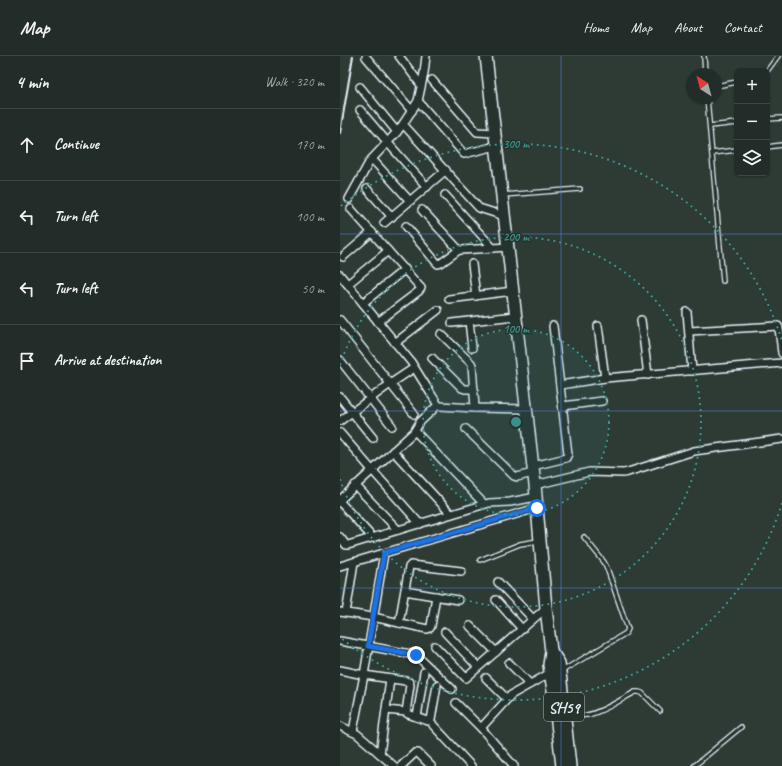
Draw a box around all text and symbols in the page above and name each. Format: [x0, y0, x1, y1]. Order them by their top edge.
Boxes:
text: Map [20, 16, 50, 40]
text: Home [583, 19, 609, 36]
text: Map [631, 19, 652, 36]
text: About [674, 19, 702, 36]
text: Contact [724, 19, 762, 36]
north arrow [686, 68, 722, 104]
map controls [734, 68, 770, 176]
button: + [734, 68, 770, 104]
text: 4 min [16, 72, 49, 93]
text: Walk · 320 m [265, 74, 324, 90]
button: − [734, 104, 770, 140]
icon: ahead [16, 134, 38, 156]
text: Continue [54, 135, 99, 154]
text: 300 m [503, 136, 530, 152]
text: 170 m [296, 137, 324, 153]
button: layers [734, 140, 770, 176]
icon: left [16, 206, 38, 228]
text: Turn left [54, 207, 97, 226]
text: 100 m [296, 209, 324, 225]
text: 200 m [503, 229, 530, 245]
icon: left [16, 278, 38, 300]
text: Turn left [54, 279, 97, 298]
text: 50 m [302, 281, 324, 297]
text: 100 m [503, 321, 530, 337]
icon: arrive [16, 350, 38, 372]
text: Arrive at destination [54, 351, 161, 370]
centre of rings [509, 415, 523, 429]
route start [528, 499, 546, 517]
route end [407, 646, 425, 664]
road number: SH59 [544, 693, 584, 721]

